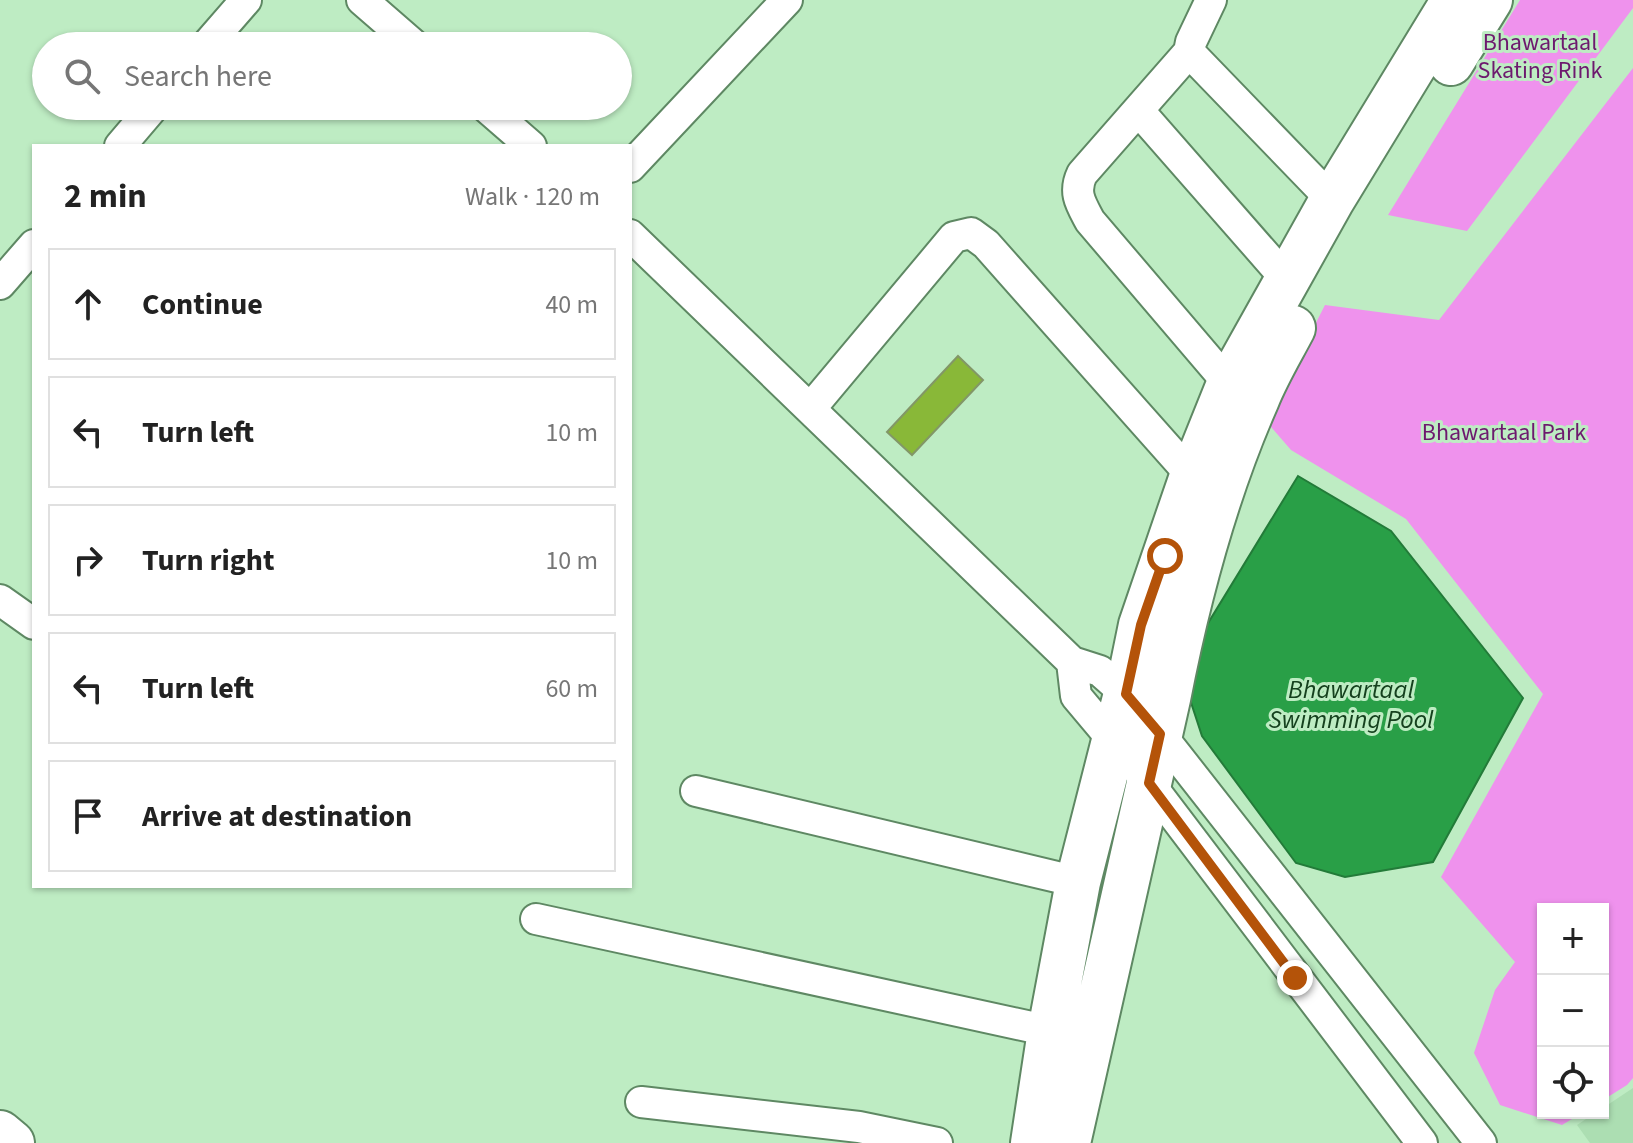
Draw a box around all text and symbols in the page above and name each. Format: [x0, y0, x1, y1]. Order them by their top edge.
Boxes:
park label: Bhawartaal Skating Rink [1478, 25, 1603, 88]
search box [32, 32, 632, 120]
icon: search [60, 54, 104, 98]
text: Search here [124, 55, 272, 98]
text: 2 min [64, 172, 147, 221]
text: Walk · 120 m [465, 178, 600, 215]
icon: ahead [66, 282, 110, 326]
text: Continue [142, 283, 263, 326]
text: 40 m [545, 286, 598, 323]
icon: left [66, 410, 110, 454]
text: Turn left [142, 411, 254, 454]
text: 10 m [545, 414, 598, 451]
park label: Bhawartaal Park [1422, 415, 1586, 450]
icon: right [66, 538, 110, 582]
route start [1147, 538, 1183, 574]
text: Turn right [142, 539, 274, 582]
text: 10 m [545, 542, 598, 579]
icon: left [66, 666, 110, 710]
text: Turn left [142, 667, 254, 710]
text: 60 m [545, 670, 598, 707]
water label: Bhawartaal Swimming Pool [1268, 671, 1434, 738]
icon: arrive [66, 794, 110, 838]
text: Arrive at destination [142, 795, 412, 838]
map controls [1537, 903, 1609, 1119]
button: + [1537, 903, 1609, 975]
route end [1277, 960, 1313, 996]
button: − [1537, 975, 1609, 1047]
button: locate [1537, 1047, 1609, 1119]

